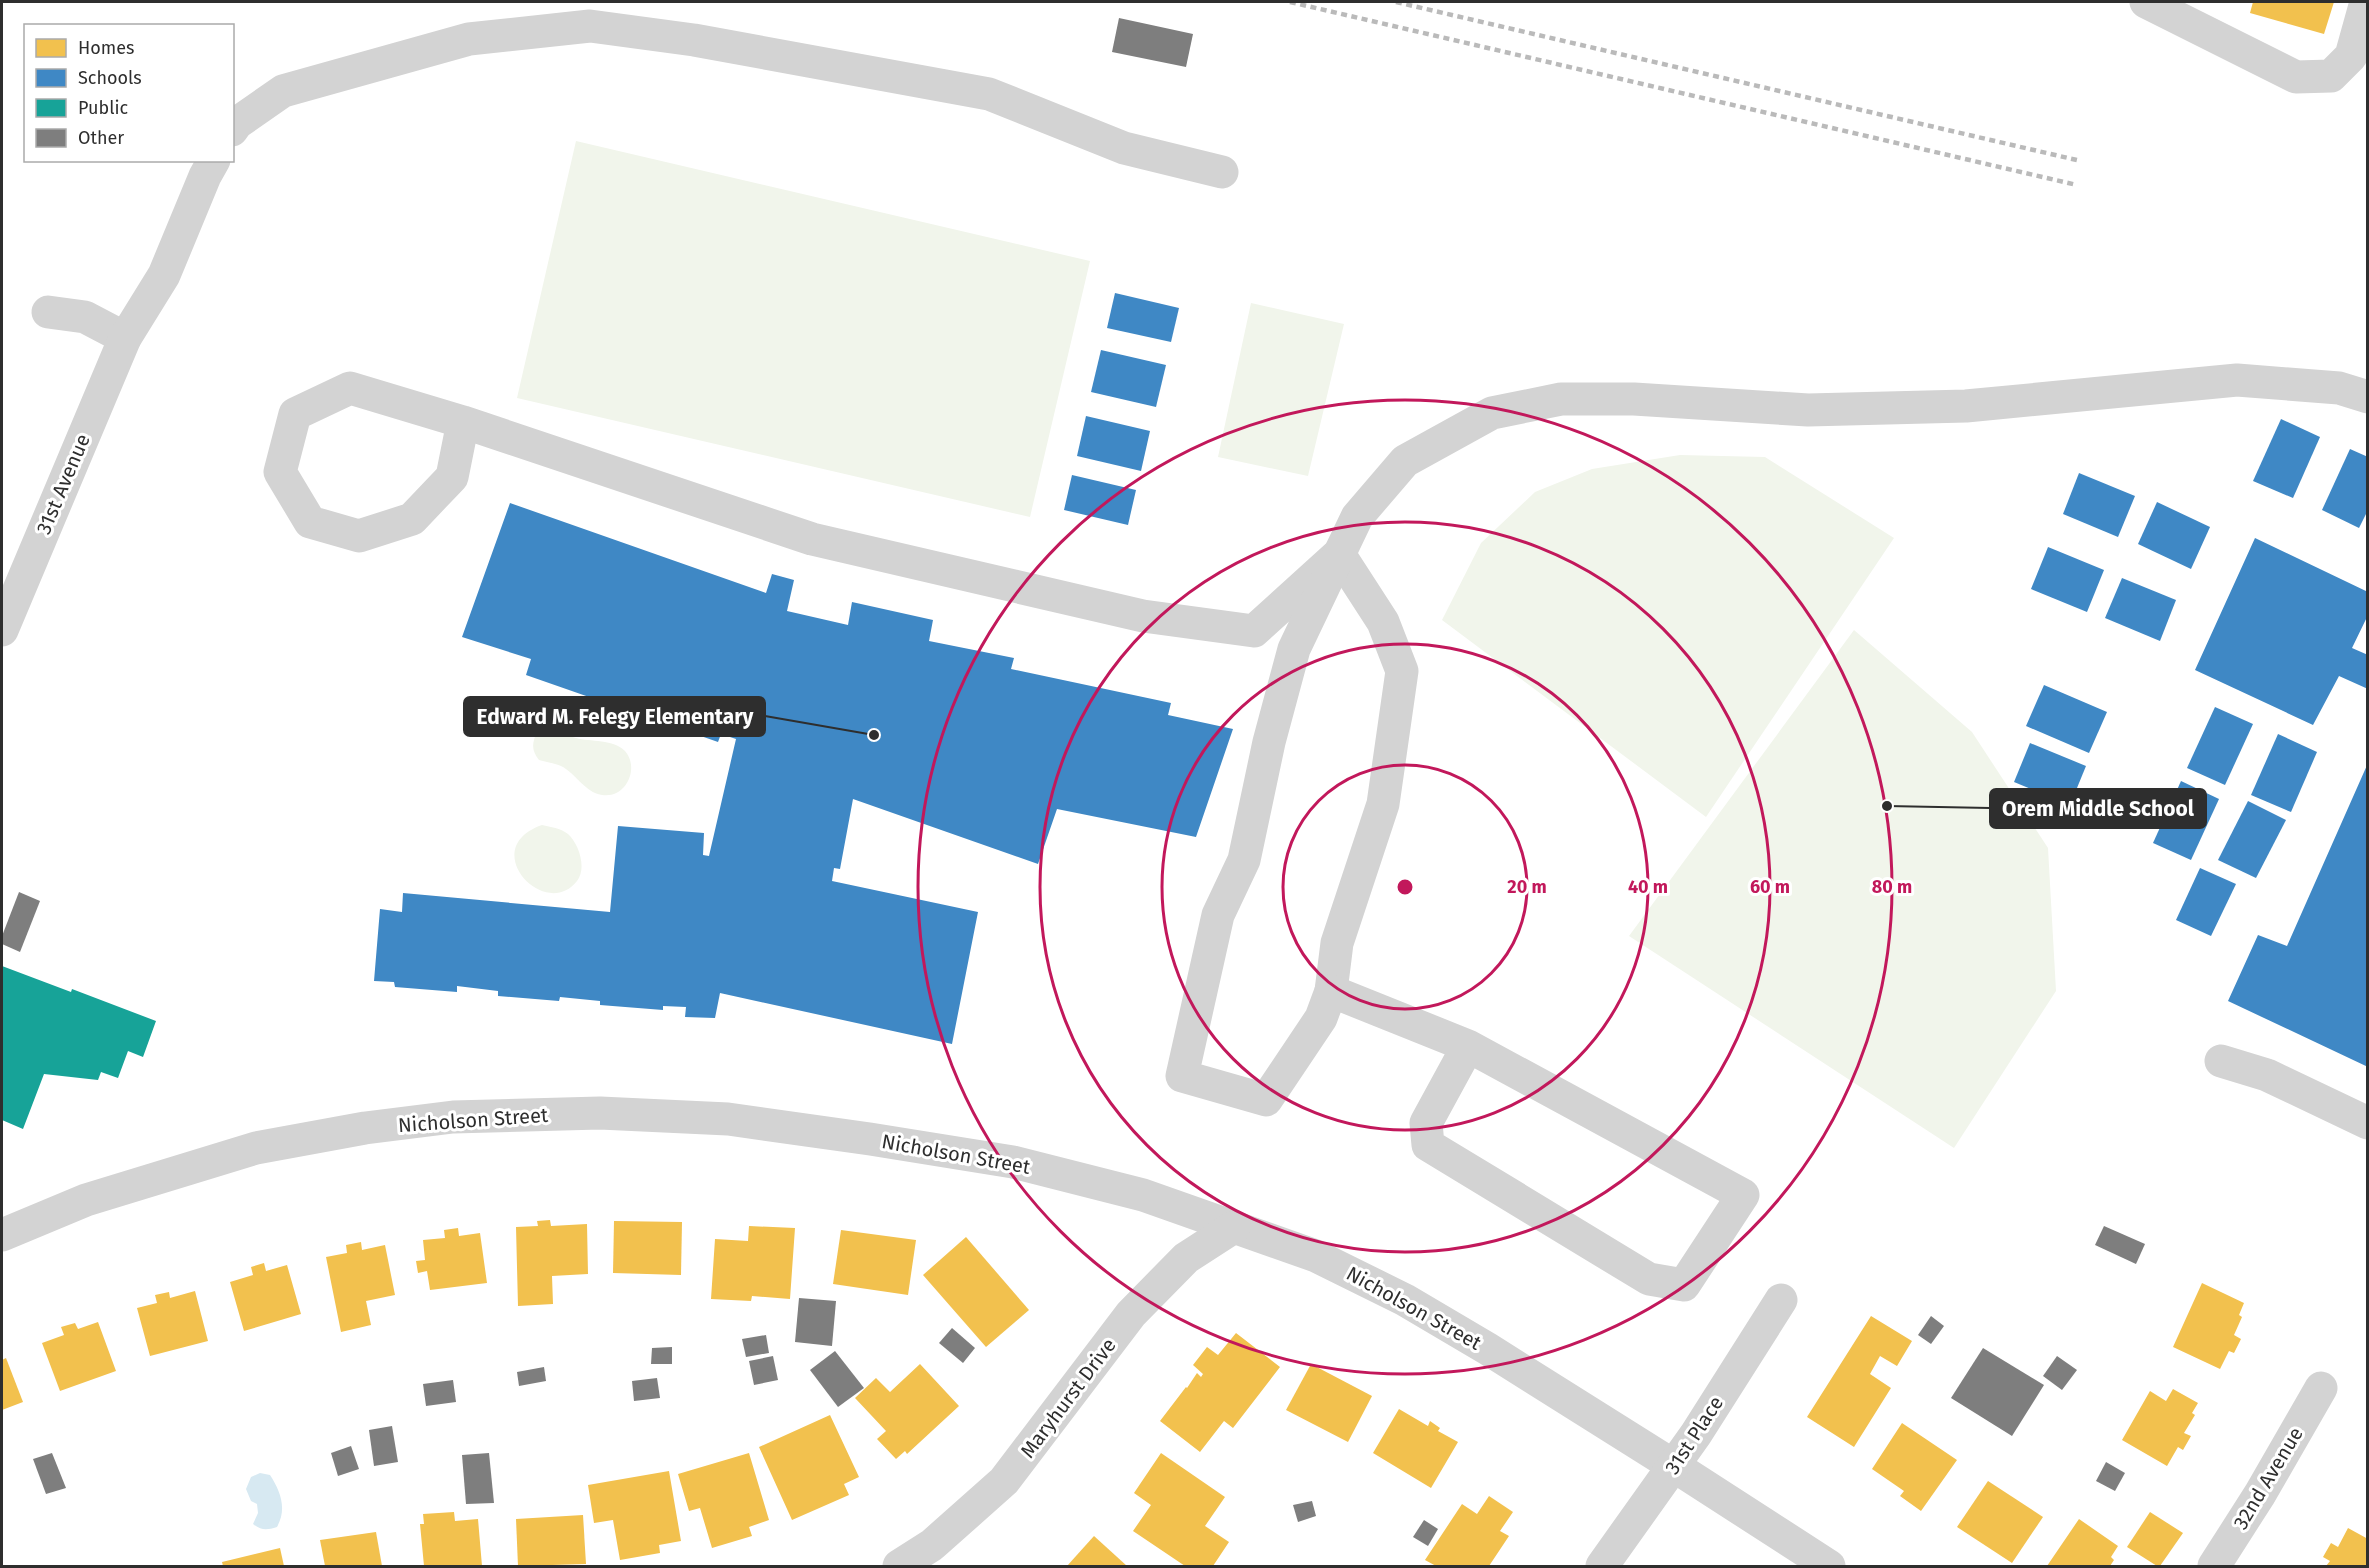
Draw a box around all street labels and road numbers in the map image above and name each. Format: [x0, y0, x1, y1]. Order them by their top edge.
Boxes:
street label: 31st Avenue [31, 430, 95, 538]
street label: Nicholson Street [397, 1103, 550, 1137]
street label: Nicholson Street [880, 1129, 1033, 1179]
street label: Nicholson Street [1342, 1261, 1486, 1355]
street label: Maryhurst Drive [1015, 1333, 1121, 1463]
street label: 31st Place [1660, 1392, 1728, 1478]
street label: 32nd Avenue [2228, 1423, 2308, 1533]

